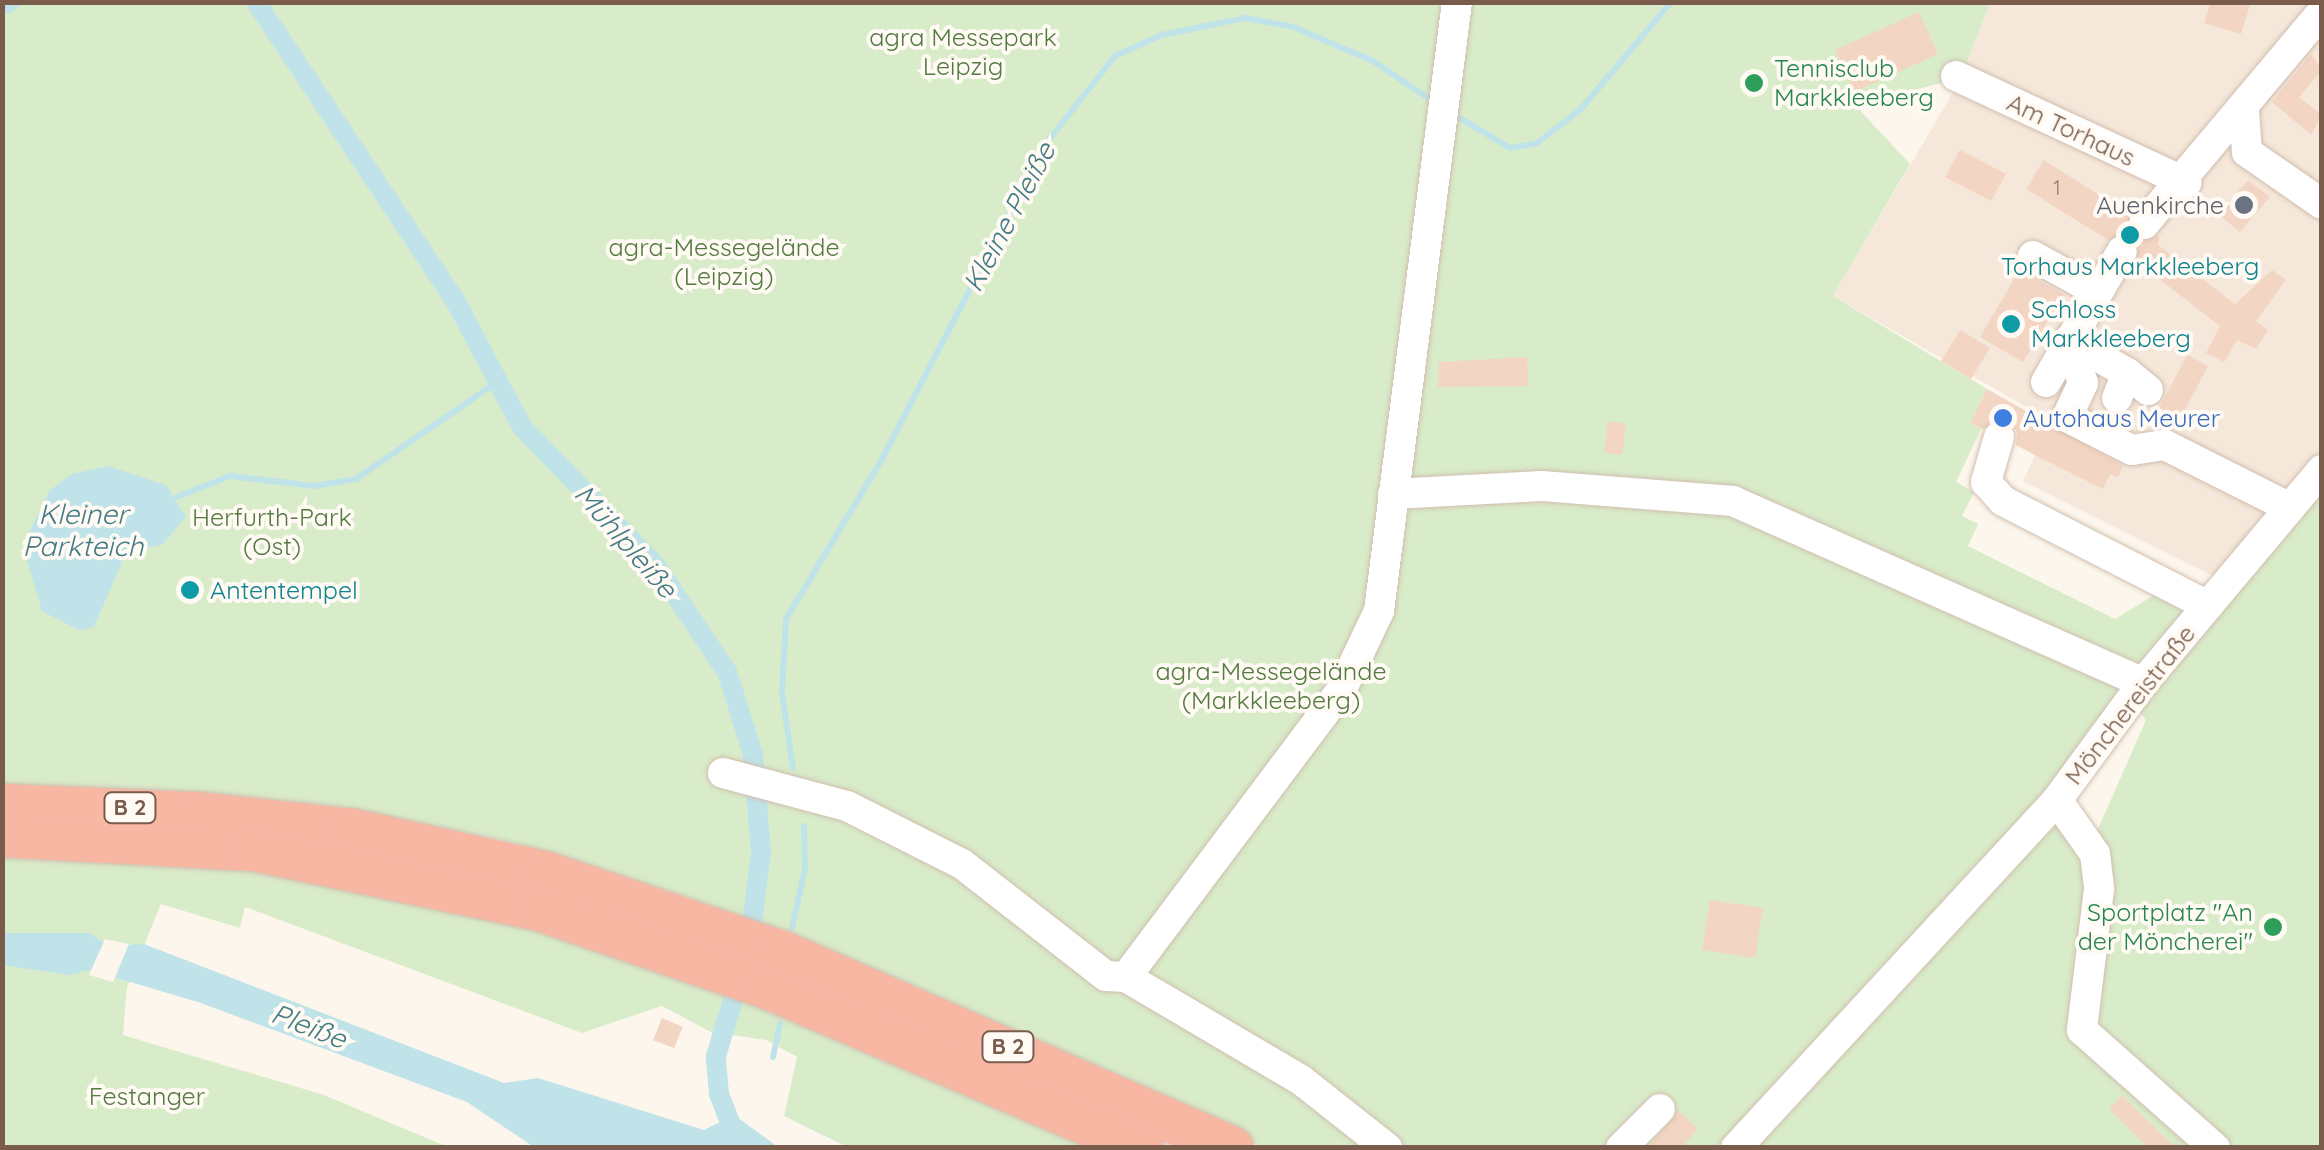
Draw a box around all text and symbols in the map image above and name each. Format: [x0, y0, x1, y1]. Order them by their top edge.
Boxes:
park label: agra Messepark Leipzig [869, 23, 1057, 82]
place label: Tennisclub Markkleeberg [1774, 54, 1934, 113]
marker: Tennisclub Markkleeberg [1743, 72, 1765, 94]
street label: Am Torhaus [2002, 87, 2140, 173]
water label: Kleine Pleiße [956, 137, 1062, 297]
house number: 1 [2053, 175, 2061, 199]
place label: Auenkirche [2096, 190, 2224, 220]
marker: Auenkirche [2233, 194, 2255, 216]
marker: Torhaus Markkleeberg [2119, 224, 2141, 246]
park label: agra-Messegelände (Leipzig) [608, 233, 840, 292]
place label: Torhaus Markkleeberg [2001, 251, 2259, 281]
place label: Schloss Markkleeberg [2031, 295, 2191, 354]
marker: Schloss Markkleeberg [2000, 313, 2022, 335]
place label: Autohaus Meurer [2023, 403, 2220, 433]
marker: Autohaus Meurer [1992, 407, 2014, 429]
water label: Mühlpleiße [568, 477, 684, 605]
water label: Kleiner Parkteich [23, 497, 143, 563]
park label: Herfurth-Park (Ost) [192, 503, 352, 562]
place label: Antentempel [210, 575, 358, 605]
marker: Antentempel [179, 579, 201, 601]
street label: Mönchereistraße [2058, 619, 2202, 791]
park label: agra-Messegelände (Markkleeberg) [1155, 657, 1387, 716]
road number: B 2 [102, 791, 158, 825]
place label: Sportplatz "An der Möncherei" [2078, 898, 2253, 957]
marker: Sportplatz "An der Möncherei" [2262, 916, 2284, 938]
water label: Pleiße [267, 996, 351, 1056]
road number: B 2 [980, 1030, 1036, 1064]
park label: Festanger [89, 1081, 205, 1111]

